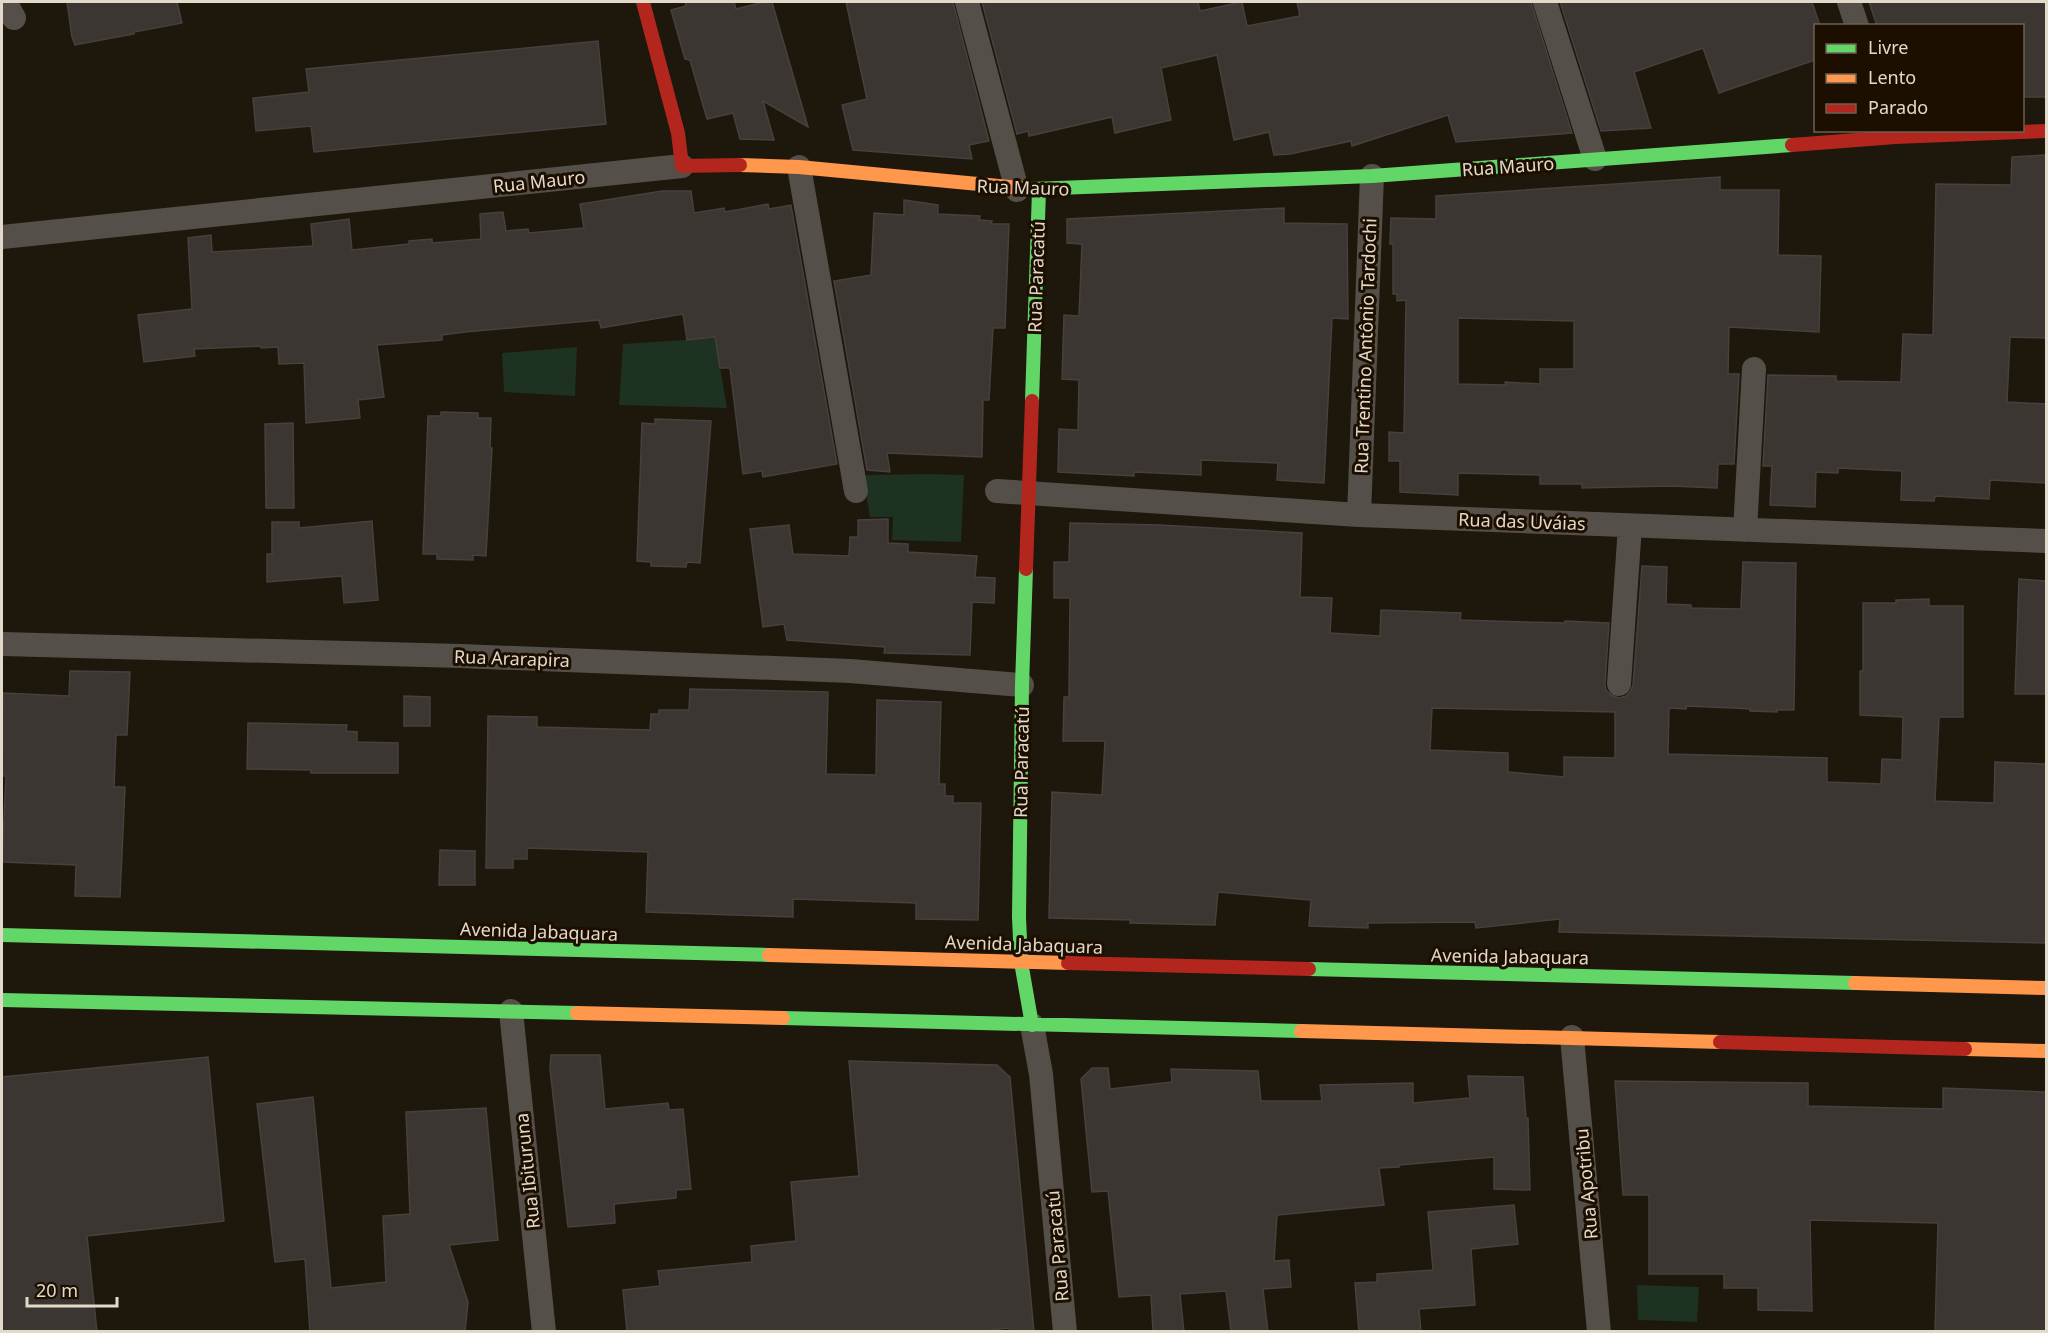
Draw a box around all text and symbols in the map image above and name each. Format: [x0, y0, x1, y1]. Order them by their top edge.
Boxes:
legend [1814, 24, 2024, 132]
text: Livre [1868, 35, 1908, 59]
text: Lento [1868, 65, 1916, 89]
text: Parado [1868, 95, 1928, 119]
street label: Rua Mauro [1461, 151, 1555, 181]
street label: Rua Mauro [492, 164, 586, 198]
street label: Rua Mauro [976, 173, 1070, 201]
street label: Rua Trentino Antônio Tardochi [1349, 218, 1381, 474]
street label: Rua Paracatú [1022, 221, 1050, 333]
street label: Rua das Uváias [1458, 507, 1586, 535]
street label: Rua Ararapira [454, 644, 570, 672]
street label: Rua Paracatú [1008, 706, 1034, 818]
street label: Avenida Jabaquara [460, 916, 618, 946]
street label: Avenida Jabaquara [945, 929, 1103, 959]
street label: Avenida Jabaquara [1431, 943, 1589, 969]
street label: Rua Ibituruna [509, 1112, 545, 1230]
street label: Rua Apotribu [1569, 1127, 1603, 1241]
street label: Rua Paracatú [1040, 1189, 1074, 1303]
scale bar [27, 1270, 117, 1308]
text: 20 m [36, 1278, 78, 1302]

